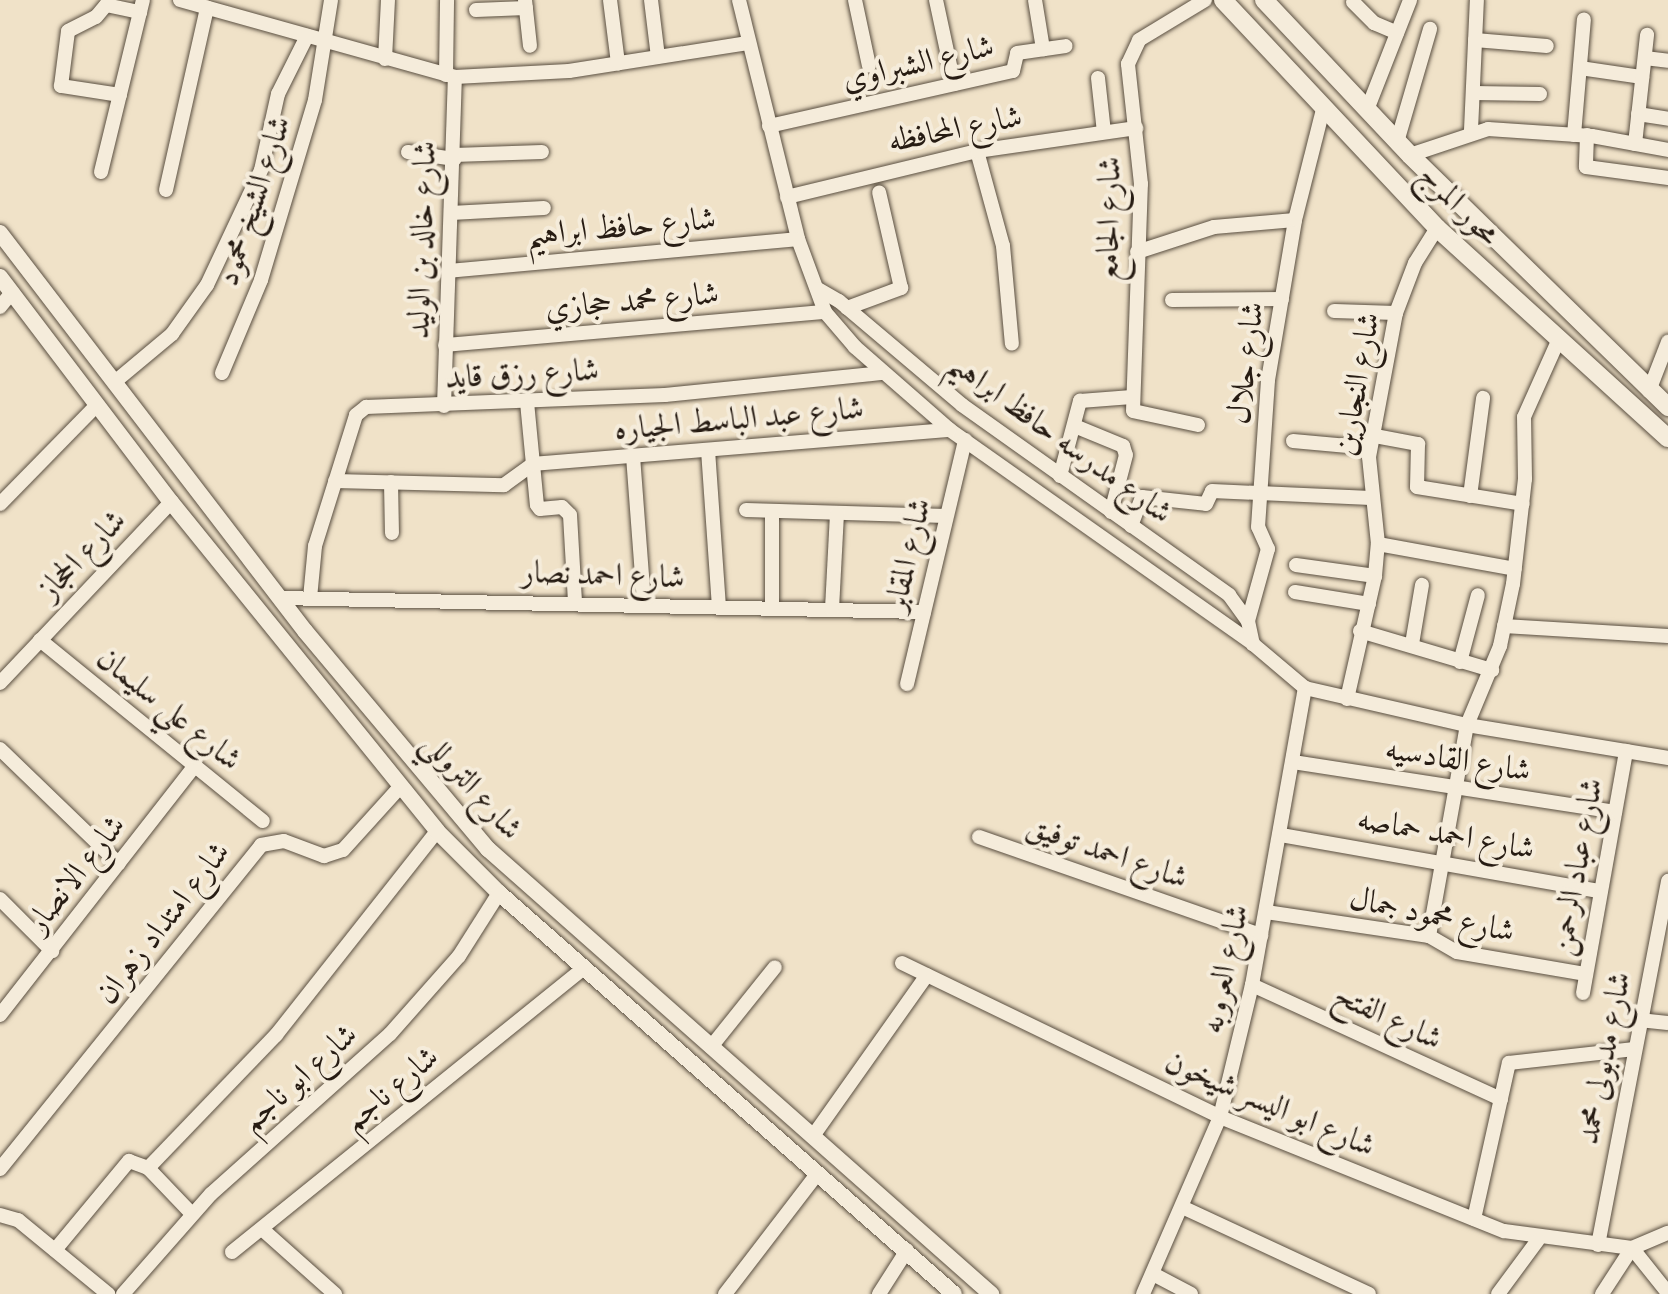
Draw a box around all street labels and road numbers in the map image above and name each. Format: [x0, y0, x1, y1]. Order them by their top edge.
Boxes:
street label: شارع الشبراوي [838, 27, 998, 99]
street label: شارع المحافظه [885, 97, 1025, 161]
street label: شارع الشيخ محمود [208, 111, 300, 291]
street label: شارع خالد بن الوليد [399, 140, 445, 340]
street label: شارع الجامع [1089, 156, 1129, 282]
street label: محور المرج [1410, 156, 1508, 254]
street label: شارع حافظ ابراهيم [524, 200, 718, 254]
street label: شارع محمد حجازي [543, 274, 721, 328]
street label: شارع جلال [1219, 300, 1273, 426]
street label: شارع النجارين [1326, 309, 1388, 459]
street label: شارع مدرسه حافظ ابراهيم [940, 344, 1180, 532]
street label: شارع رزق قايد [444, 351, 600, 397]
street label: شارع عبد الباسط الجياره [613, 389, 865, 449]
street label: شارع المقابر [876, 495, 940, 615]
street label: شارع الحجاز [30, 502, 134, 608]
street label: شارع احمد نصار [521, 553, 685, 597]
street label: شارع علي سليمان [89, 639, 249, 779]
street label: شارع التروللي [414, 724, 530, 848]
street label: شارع القادسيه [1383, 730, 1533, 790]
street label: شارع عباد الرحمن [1542, 775, 1612, 959]
street label: شارع احمد حماصه [1354, 800, 1538, 868]
street label: شارع الانصار [18, 807, 134, 941]
street label: شارع احمد توفيق [1021, 807, 1193, 897]
street label: شارع امتداد زهران [88, 834, 238, 1012]
street label: شارع محمود جمال [1346, 879, 1518, 951]
street label: شارع العروبه [1193, 901, 1257, 1037]
street label: شارع مدبولى محمد [1568, 969, 1640, 1147]
street label: شارع الفتح [1328, 975, 1448, 1059]
street label: شارع ابو ناجم [233, 1016, 365, 1140]
street label: شارع ناجم [335, 1038, 447, 1140]
street label: شارع ابو اليسر شيخون [1159, 1042, 1381, 1166]

